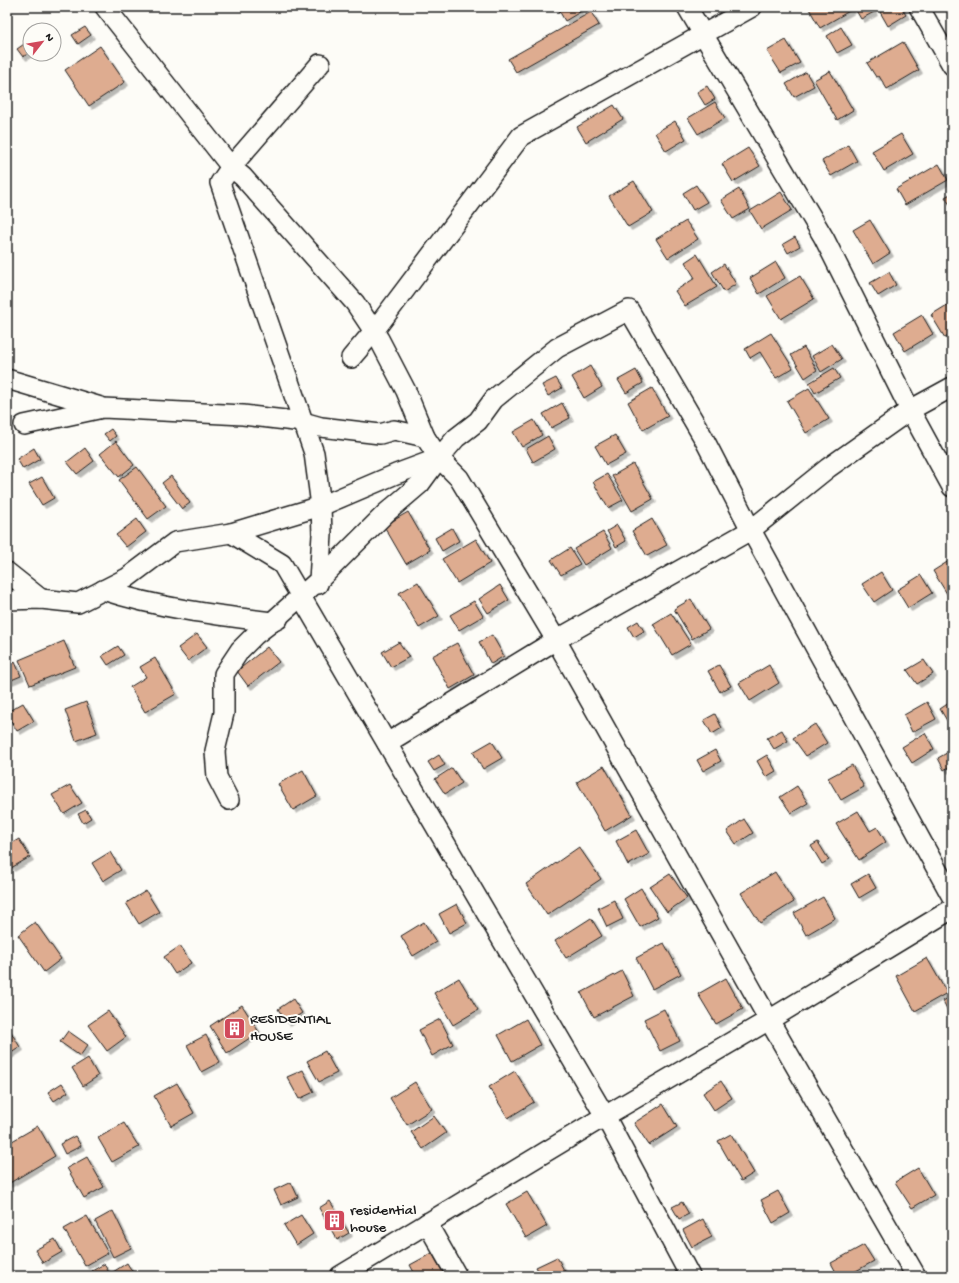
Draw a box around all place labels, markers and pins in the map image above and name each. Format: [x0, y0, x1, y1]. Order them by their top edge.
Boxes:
place label: RESIDENTIAL HOUSE [250, 1011, 331, 1046]
building icon: RESIDENTIAL HOUSE [221, 1016, 247, 1042]
place label: residential house [350, 1202, 417, 1237]
building icon: residential house [321, 1207, 347, 1233]

